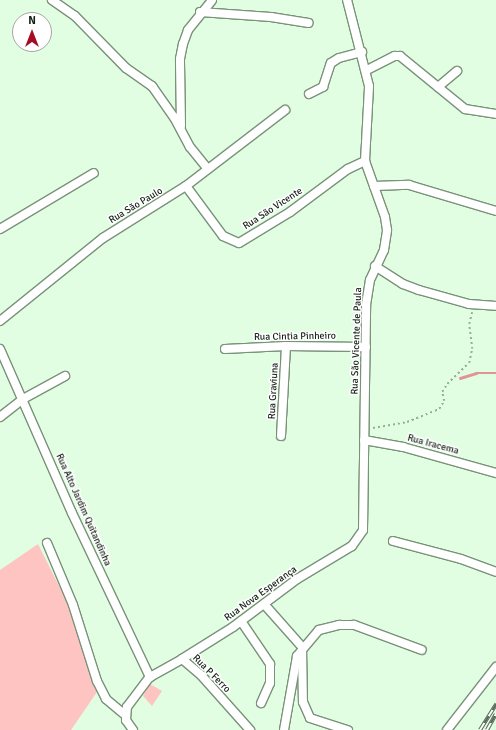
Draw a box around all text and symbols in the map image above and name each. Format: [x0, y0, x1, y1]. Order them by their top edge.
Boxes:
north arrow [12, 12, 52, 52]
text: N [28, 14, 36, 27]
street label: Rua São Paulo [107, 185, 165, 227]
street label: Rua São Vicente [241, 185, 305, 233]
street label: Rua São Vicente de Paula [349, 287, 365, 395]
street label: Rua Cintia Pinheiro [254, 330, 336, 344]
street label: Rua Graviuna [267, 362, 281, 420]
street label: Rua Iracema [406, 432, 460, 458]
street label: Rua Alto Jardim Quitandinha [53, 452, 113, 568]
street label: Rua Nova Esperança [222, 564, 300, 624]
street label: Rua P Ferro [190, 653, 232, 695]

